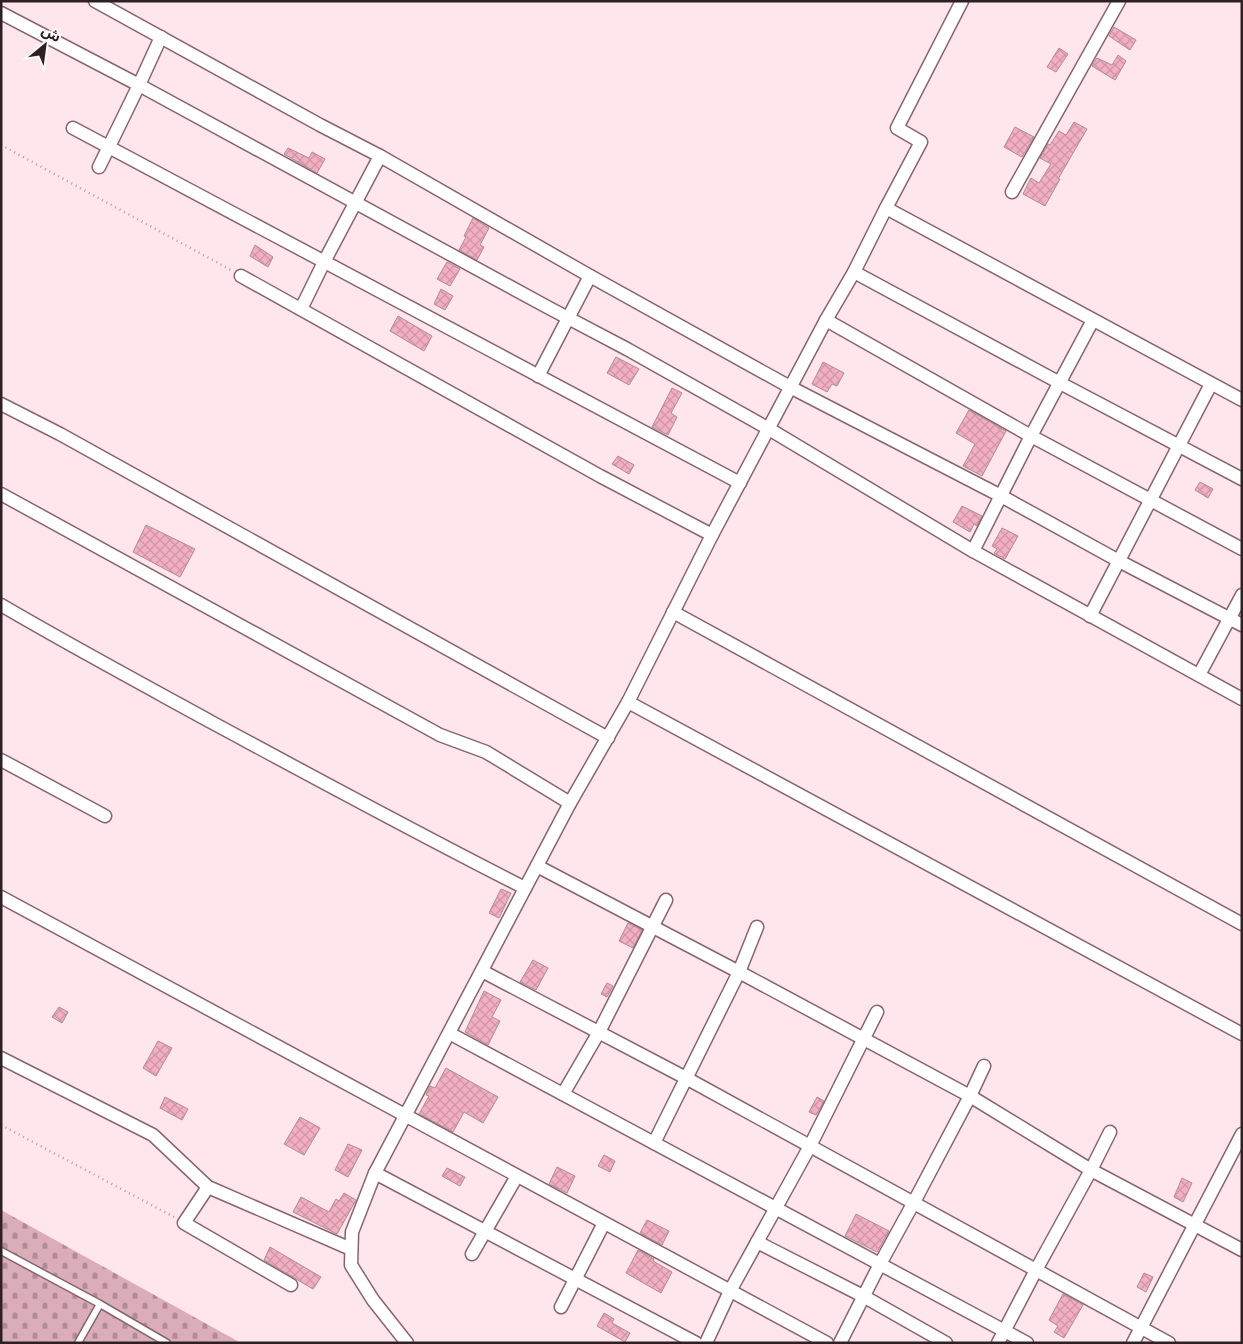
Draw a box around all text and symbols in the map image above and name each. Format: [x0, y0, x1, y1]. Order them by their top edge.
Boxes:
north arrow [20, 20, 70, 70]
text: ش [39, 22, 64, 46]

